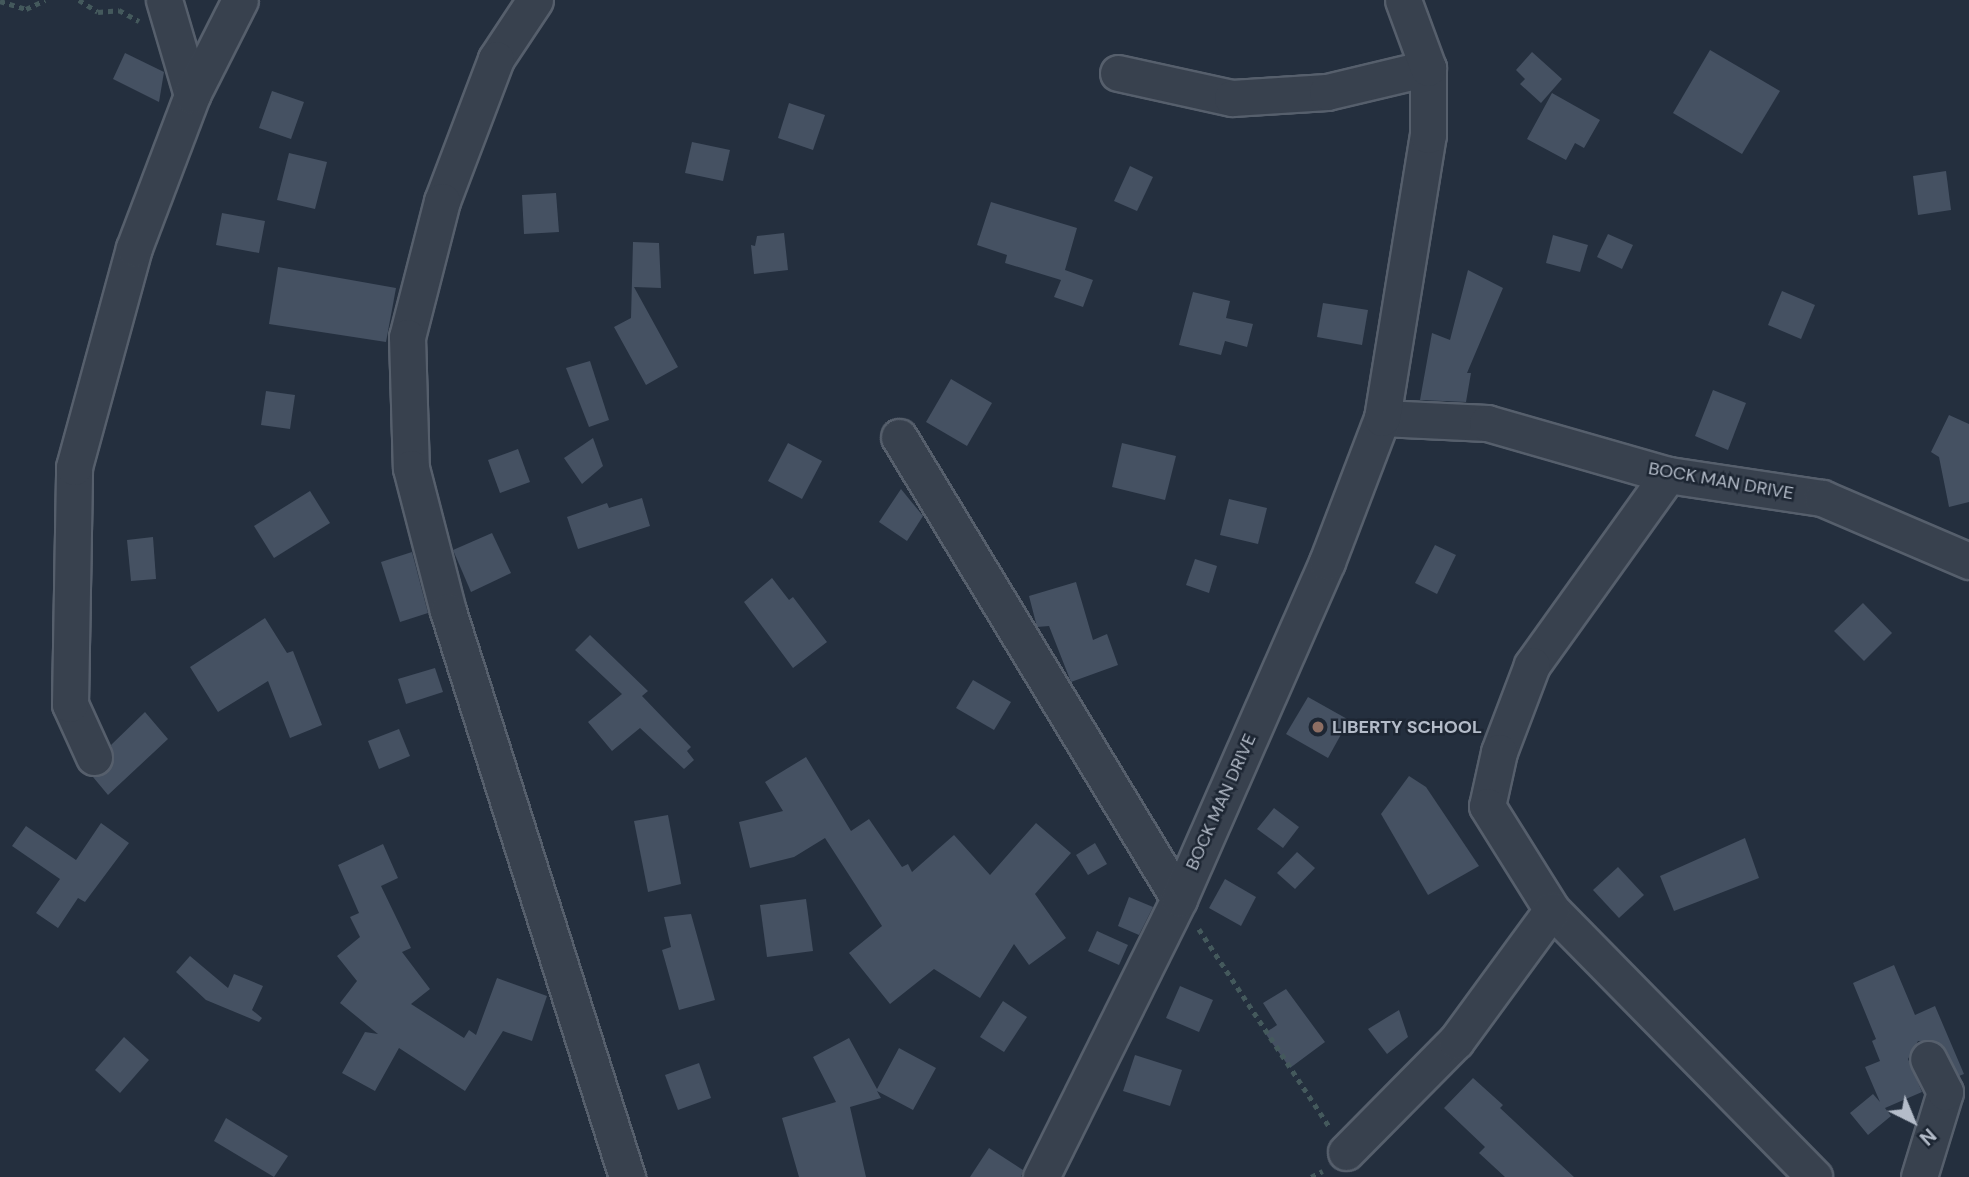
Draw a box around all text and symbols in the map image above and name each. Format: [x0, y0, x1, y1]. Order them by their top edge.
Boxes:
street label: BOCK MAN DRIVE [1647, 458, 1795, 504]
place label: LIBERTY SCHOOL [1332, 716, 1482, 738]
marker: LIBERTY SCHOOL [1310, 719, 1326, 735]
street label: BOCK MAN DRIVE [1181, 731, 1261, 873]
north arrow [1878, 1086, 1948, 1156]
text: N [1914, 1123, 1941, 1151]

